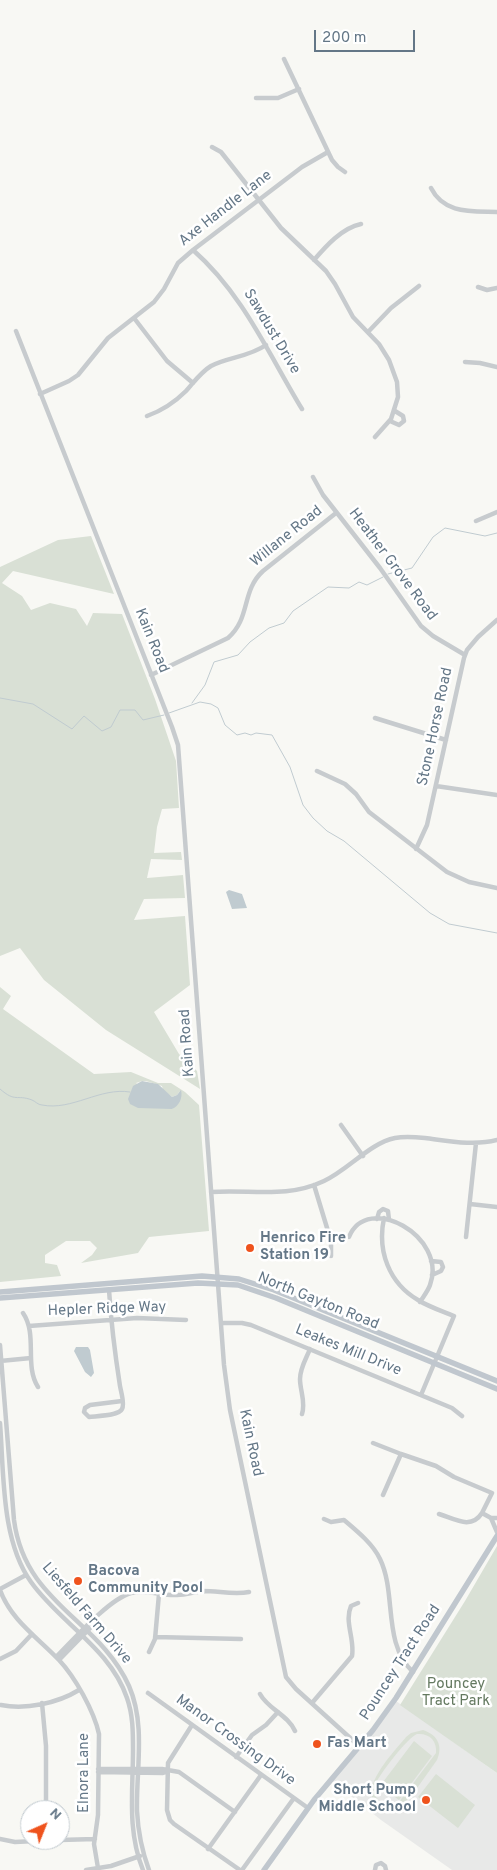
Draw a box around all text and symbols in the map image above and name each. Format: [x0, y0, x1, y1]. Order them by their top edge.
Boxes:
scale bar [317, 20, 418, 52]
text: 200 m [322, 29, 367, 48]
street label: Axe Handle Lane [176, 167, 276, 251]
street label: Sawdust Drive [239, 286, 303, 378]
street label: Willane Road [247, 503, 327, 571]
street label: Heather Grove Road [344, 505, 440, 625]
street label: Kain Road [130, 606, 172, 676]
street label: Stone Horse Road [415, 666, 457, 788]
street label: Kain Road [177, 1008, 199, 1078]
place label: Henrico Fire Station 19 [260, 1230, 346, 1265]
marker: Henrico Fire Station 19 [244, 1242, 256, 1254]
street label: North Gayton Road [255, 1269, 381, 1335]
street label: Hepler Ridge Way [47, 1299, 167, 1321]
street label: Leakes Mill Drive [292, 1321, 404, 1381]
street label: Kain Road [234, 1408, 266, 1478]
street label: Liesfeld Farm Drive [37, 1560, 135, 1668]
place label: Bacova Community Pool [88, 1563, 203, 1598]
marker: Bacova Community Pool [72, 1575, 84, 1587]
street label: Pouncey Tract Road [357, 1602, 445, 1724]
park label: Pouncey Tract Park [422, 1676, 490, 1711]
street label: Manor Crossing Drive [172, 1692, 298, 1790]
street label: Elnora Lane [76, 1733, 94, 1813]
place label: Fas Mart [327, 1735, 387, 1753]
marker: Fas Mart [311, 1738, 323, 1750]
place label: Short Pump Middle School [318, 1782, 416, 1817]
marker: Short Pump Middle School [420, 1794, 432, 1806]
north arrow [20, 1800, 70, 1850]
text: N [46, 1805, 65, 1824]

